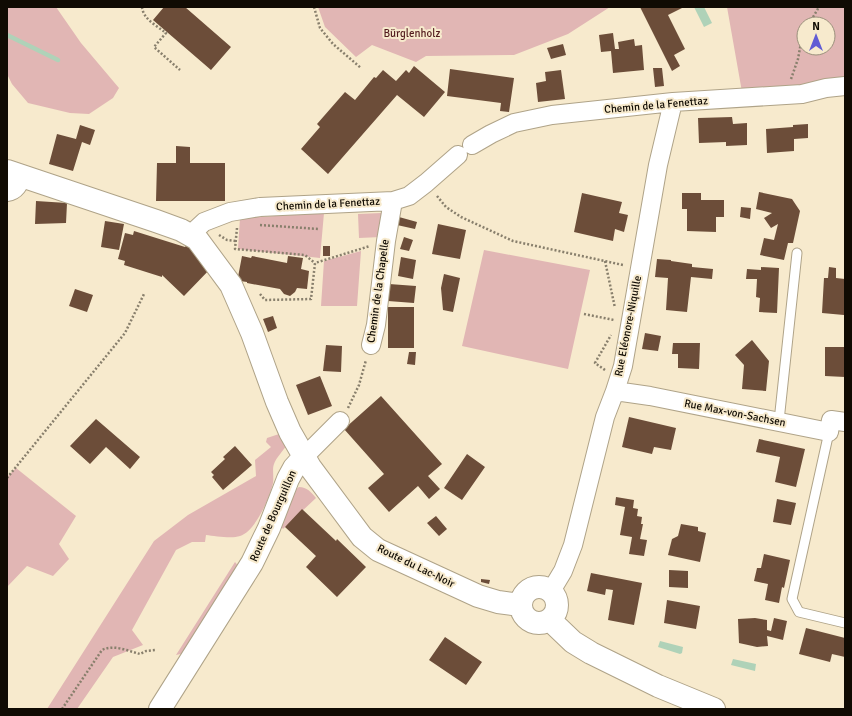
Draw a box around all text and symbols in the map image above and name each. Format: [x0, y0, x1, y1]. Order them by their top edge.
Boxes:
north arrow [796, 16, 836, 56]
text: N [812, 20, 820, 33]
park label: Bürglenholz [383, 27, 441, 40]
street label: Chemin de la Fenettaz [604, 94, 708, 116]
street label: Chemin de la Fenettaz [276, 195, 380, 213]
street label: Chemin de la Chapelle [364, 238, 392, 344]
street label: Rue Eléonore-Niquille [612, 274, 644, 378]
street label: Rue Max-von-Sachsen [683, 397, 787, 429]
street label: Route de Bourguillon [247, 468, 299, 564]
street label: Route du Lac-Noir [375, 542, 457, 590]

